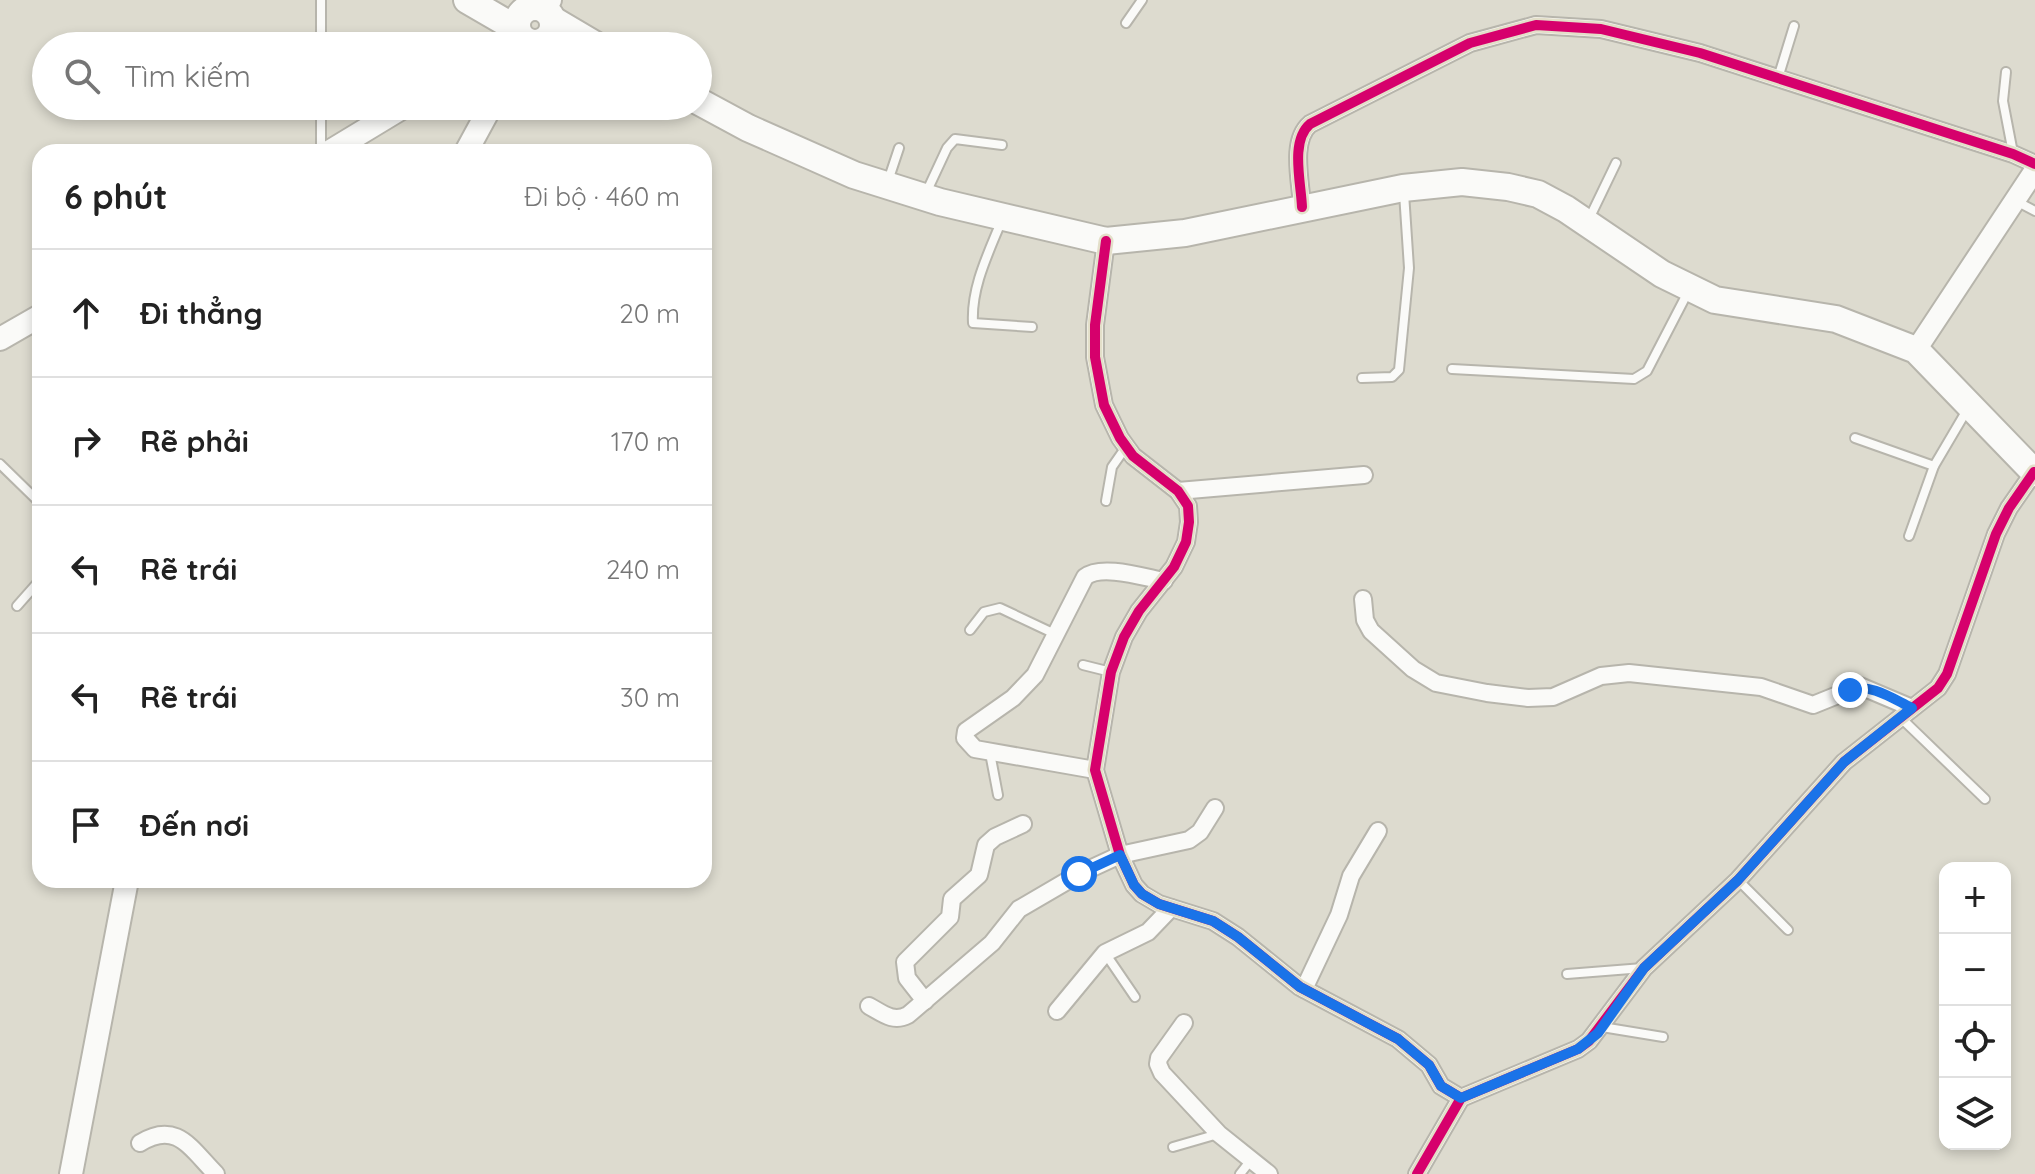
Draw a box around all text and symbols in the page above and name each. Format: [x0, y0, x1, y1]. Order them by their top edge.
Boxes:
search box [32, 32, 712, 120]
icon: search [60, 54, 104, 98]
text: Tìm kiếm [124, 57, 251, 95]
text: 6 phút [64, 175, 167, 218]
text: Đi bộ · 460 m [524, 180, 680, 213]
icon: ahead [64, 291, 108, 335]
text: Đi thẳng [140, 294, 263, 332]
text: 20 m [619, 297, 680, 330]
icon: right [64, 419, 108, 463]
text: Rẽ phải [140, 422, 249, 460]
text: 170 m [611, 425, 680, 458]
icon: left [64, 547, 108, 591]
text: Rẽ trái [140, 550, 237, 588]
text: 240 m [606, 553, 680, 586]
route end [1832, 672, 1868, 708]
icon: left [64, 675, 108, 719]
text: Rẽ trái [140, 678, 237, 716]
text: 30 m [620, 681, 680, 714]
icon: arrive [64, 803, 108, 847]
text: Đến nơi [140, 806, 249, 844]
route start [1061, 856, 1097, 892]
map controls [1939, 862, 2011, 1150]
button: + [1939, 862, 2011, 934]
button: − [1939, 934, 2011, 1006]
button: locate [1939, 1006, 2011, 1078]
button: layers [1939, 1078, 2011, 1150]

